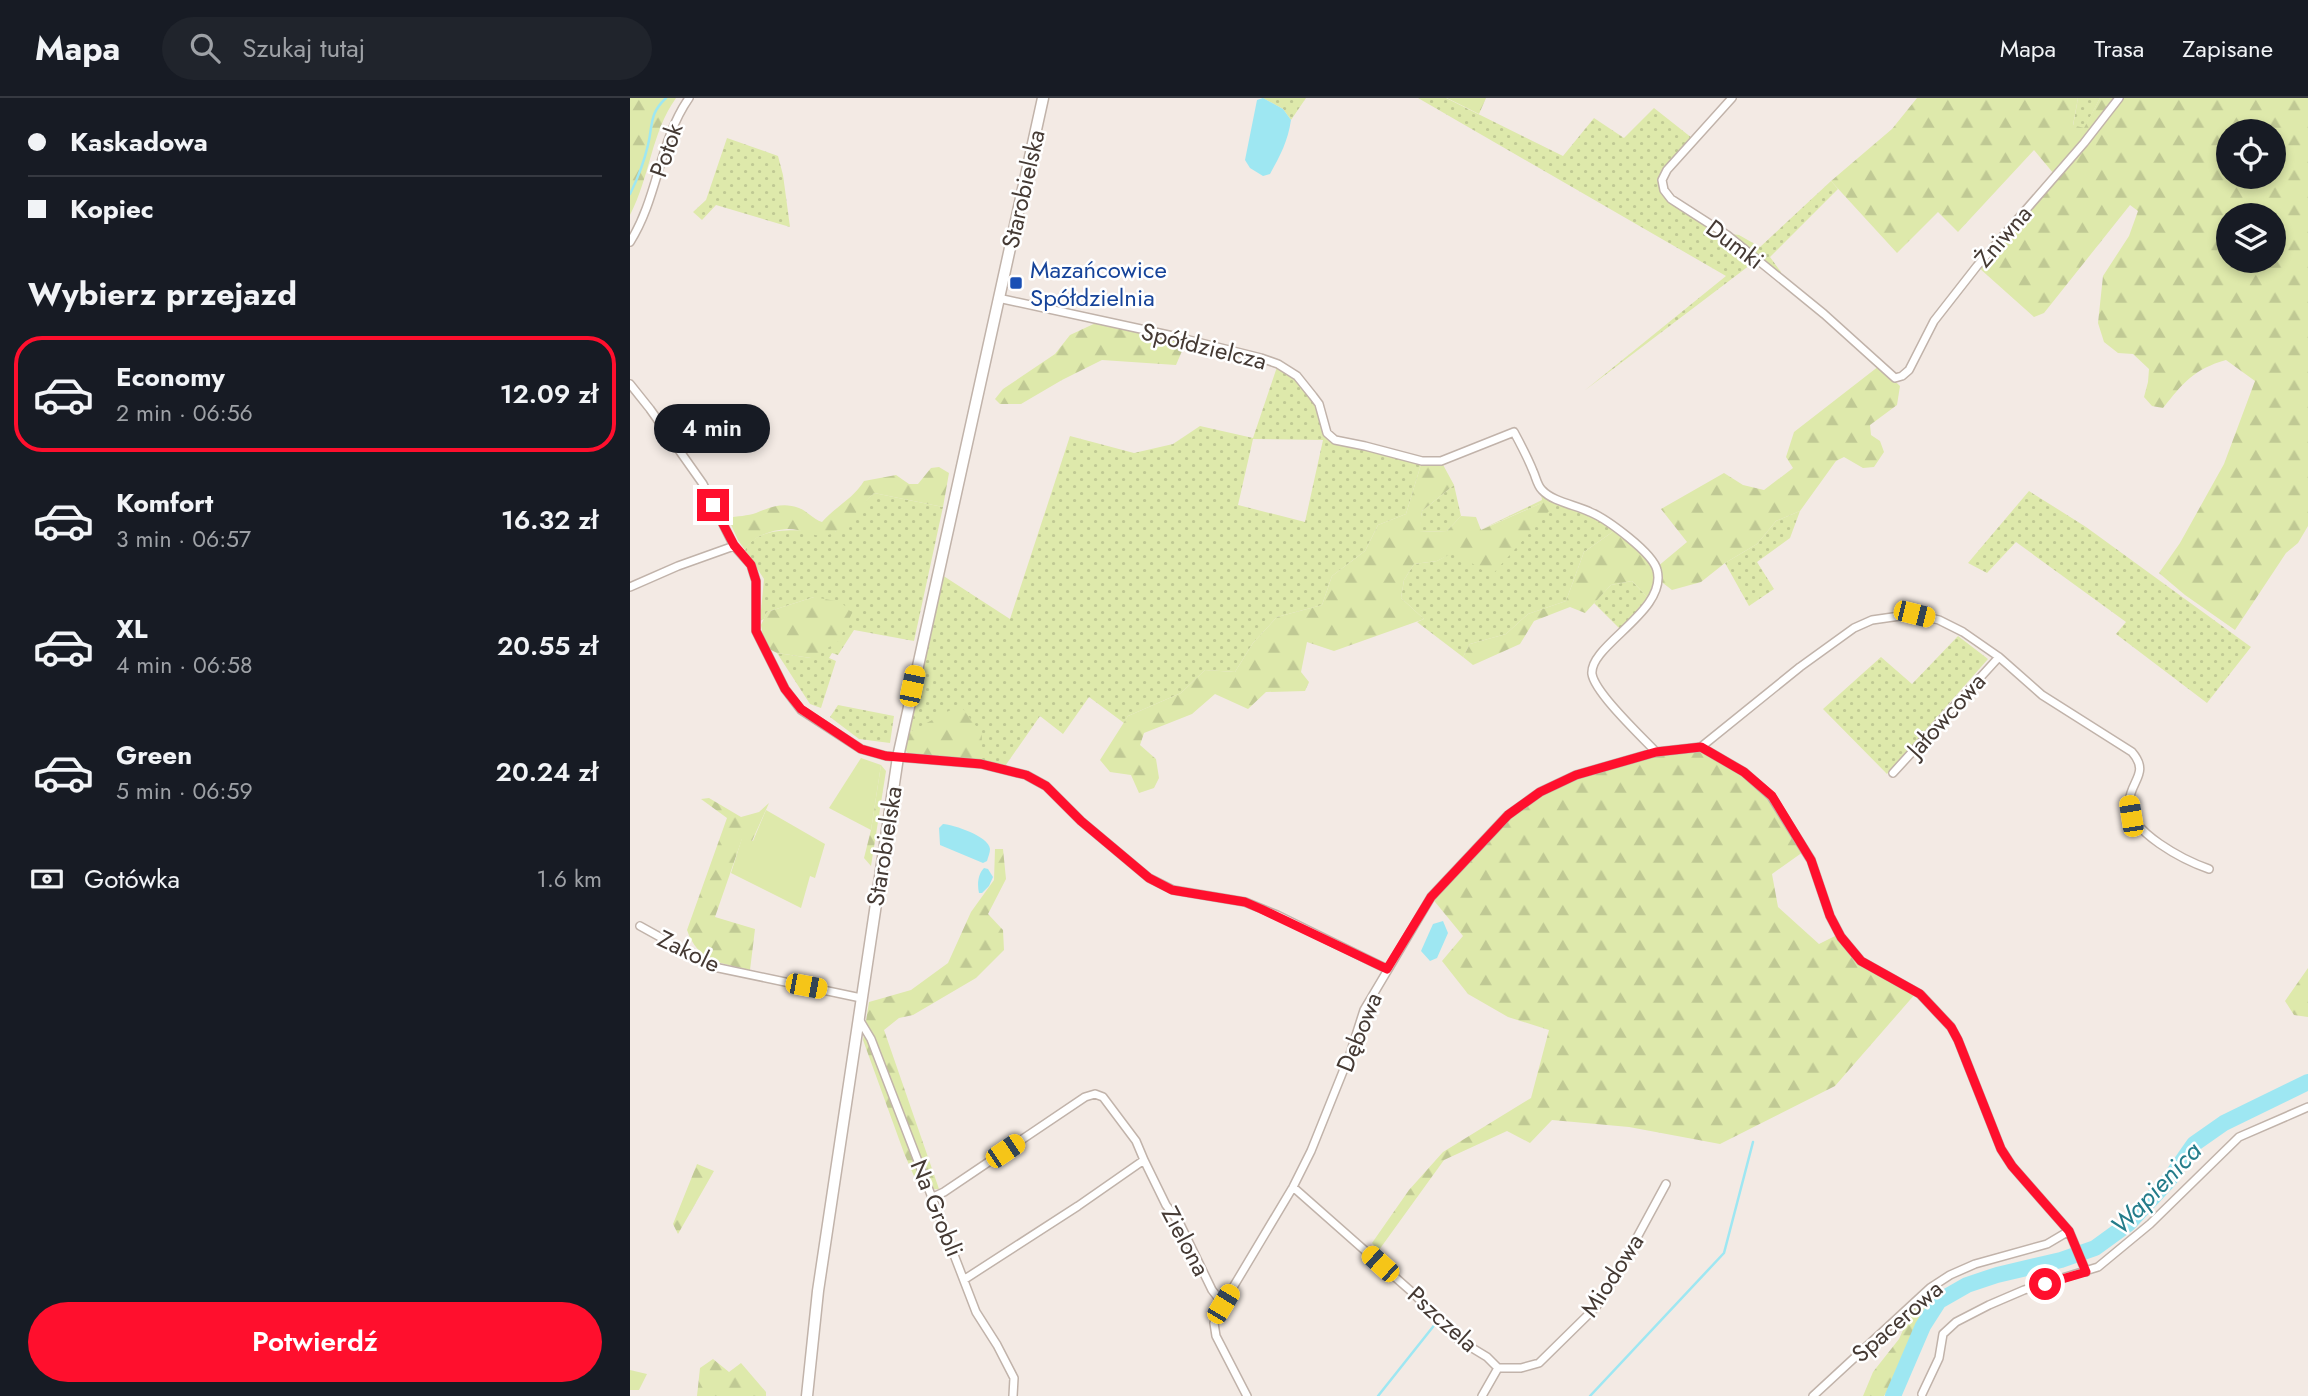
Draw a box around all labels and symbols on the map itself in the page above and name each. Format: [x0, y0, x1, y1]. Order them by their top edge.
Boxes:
street label: Potok [641, 118, 692, 182]
street label: Starobielska [992, 126, 1054, 252]
street label: Żniwna [1966, 197, 2040, 275]
street label: Dumki [1699, 211, 1771, 277]
place label: Mazańcowice Spółdzielnia [1030, 252, 1167, 315]
marker: Mazańcowice Spółdzielnia [1008, 275, 1024, 291]
street label: Spółdzielcza [1137, 313, 1271, 379]
callout: 4 min [655, 404, 771, 452]
route end [697, 489, 729, 521]
car [1892, 599, 1937, 629]
car [898, 663, 927, 709]
street label: Jałowcowa [1896, 665, 1994, 767]
street label: Starobielska [857, 783, 911, 909]
car [2118, 794, 2145, 838]
street label: Zakole [652, 921, 726, 981]
car [784, 972, 829, 1000]
street label: Dębowa [1327, 987, 1391, 1077]
car [982, 1131, 1029, 1171]
water label: Wapienica [2102, 1132, 2211, 1243]
street label: Na Grobli [902, 1154, 972, 1262]
street label: Zielona [1153, 1200, 1219, 1282]
street label: Miodowa [1572, 1226, 1652, 1324]
car [1358, 1242, 1403, 1286]
route start [2029, 1268, 2061, 1300]
street label: Spacerowa [1844, 1271, 1950, 1371]
street label: Pszczela [1400, 1278, 1486, 1360]
car [1204, 1281, 1243, 1327]

